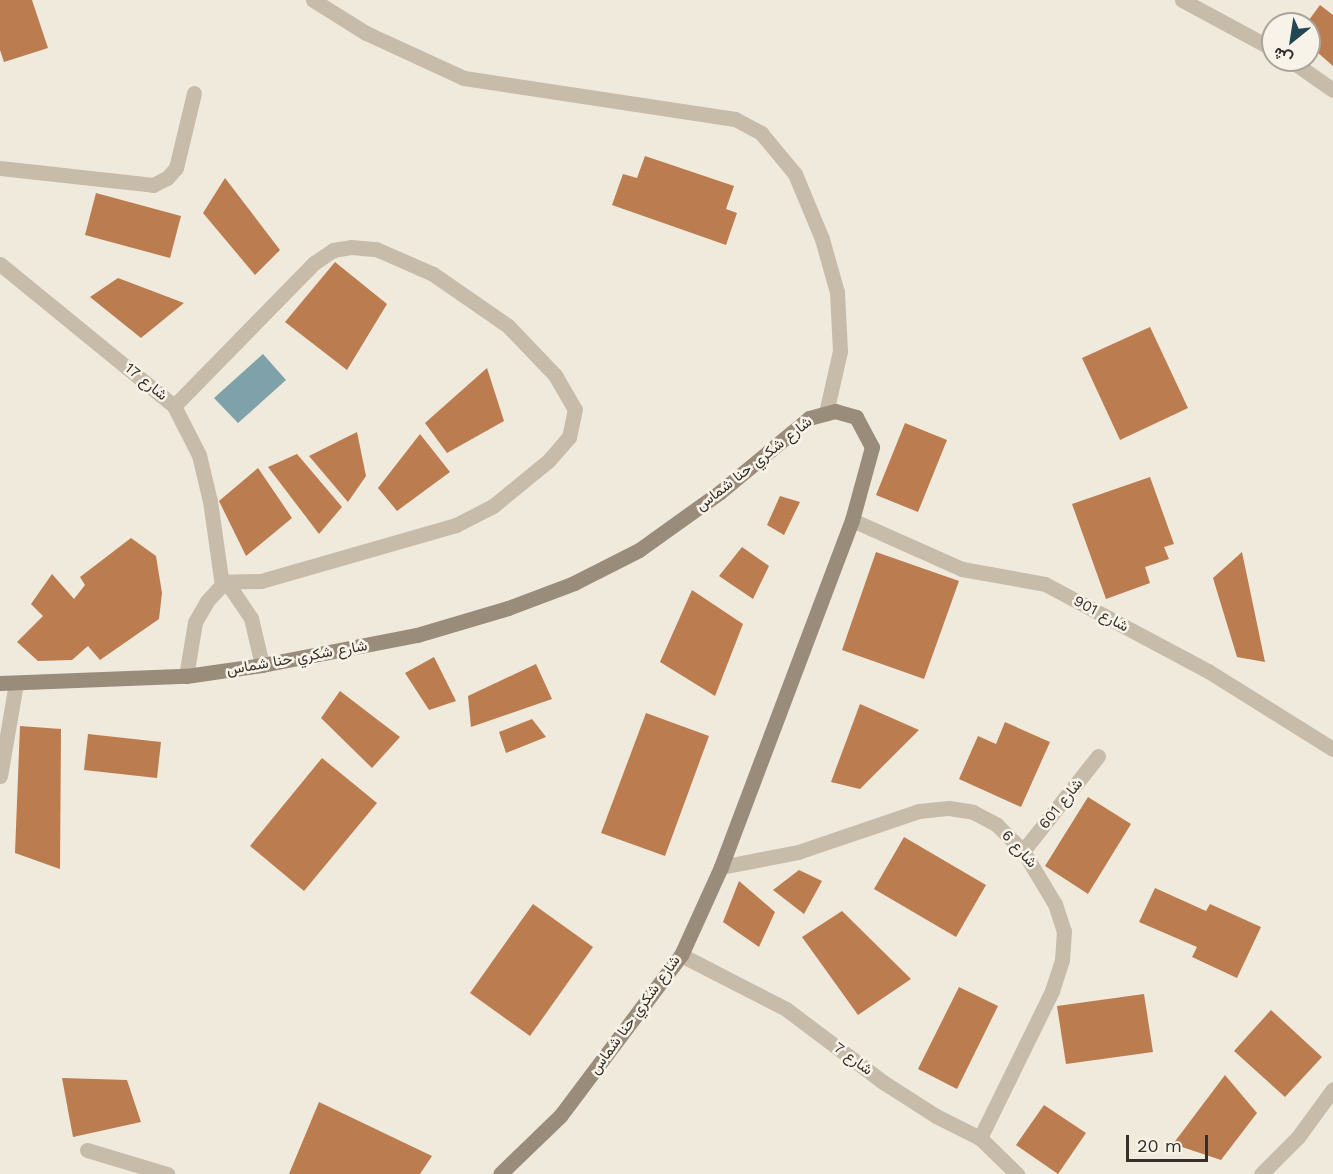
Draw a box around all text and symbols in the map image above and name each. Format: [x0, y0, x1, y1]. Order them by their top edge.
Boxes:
north arrow [1261, 12, 1321, 72]
text: ش [1270, 43, 1296, 69]
street label: شارع 17 [121, 359, 171, 405]
street label: شارع شكري حنا شماس [692, 413, 816, 515]
street label: شارع 901 [1070, 592, 1132, 636]
street label: شارع شكري حنا شماس [225, 637, 369, 679]
street label: شارع 601 [1035, 775, 1087, 833]
street label: شارع 6 [997, 826, 1041, 872]
street label: شارع شكري حنا شماس [586, 952, 684, 1078]
street label: شارع 7 [830, 1039, 876, 1079]
scale bar [1129, 1123, 1212, 1161]
text: 20 m [1137, 1135, 1182, 1156]

